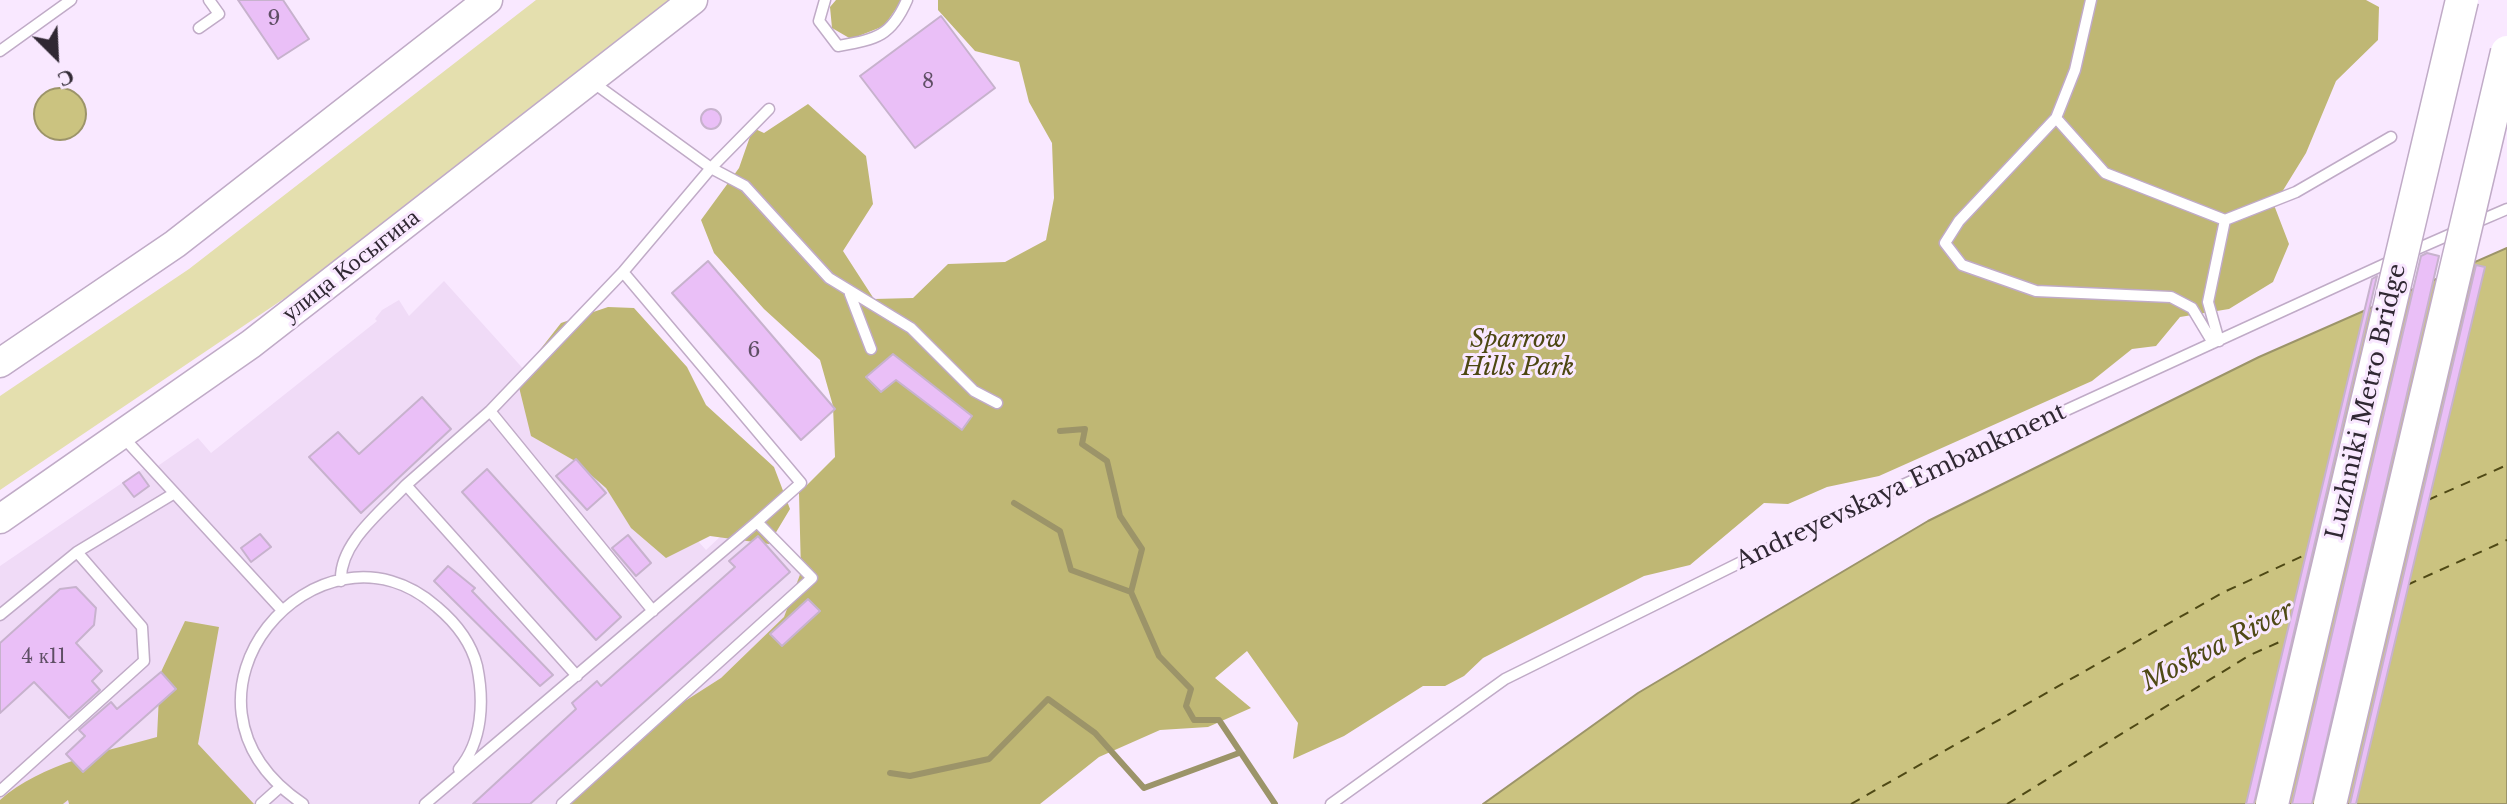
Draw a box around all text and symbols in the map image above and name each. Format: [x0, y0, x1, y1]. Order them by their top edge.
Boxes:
house number: 9 [268, 7, 280, 31]
north arrow [16, 16, 96, 96]
text: С [53, 63, 79, 94]
house number: 8 [922, 70, 934, 94]
street label: улица Косыгина [277, 203, 425, 329]
street label: Luzhniki Metro Bridge [2321, 261, 2413, 543]
park label: Sparrow Hills Park [1462, 326, 1574, 382]
house number: 6 [748, 339, 760, 363]
street label: Andreyevskaya Embankment [1731, 398, 2071, 576]
water label: Moskva River [2137, 595, 2299, 699]
house number: 4 к11 [22, 645, 66, 669]

